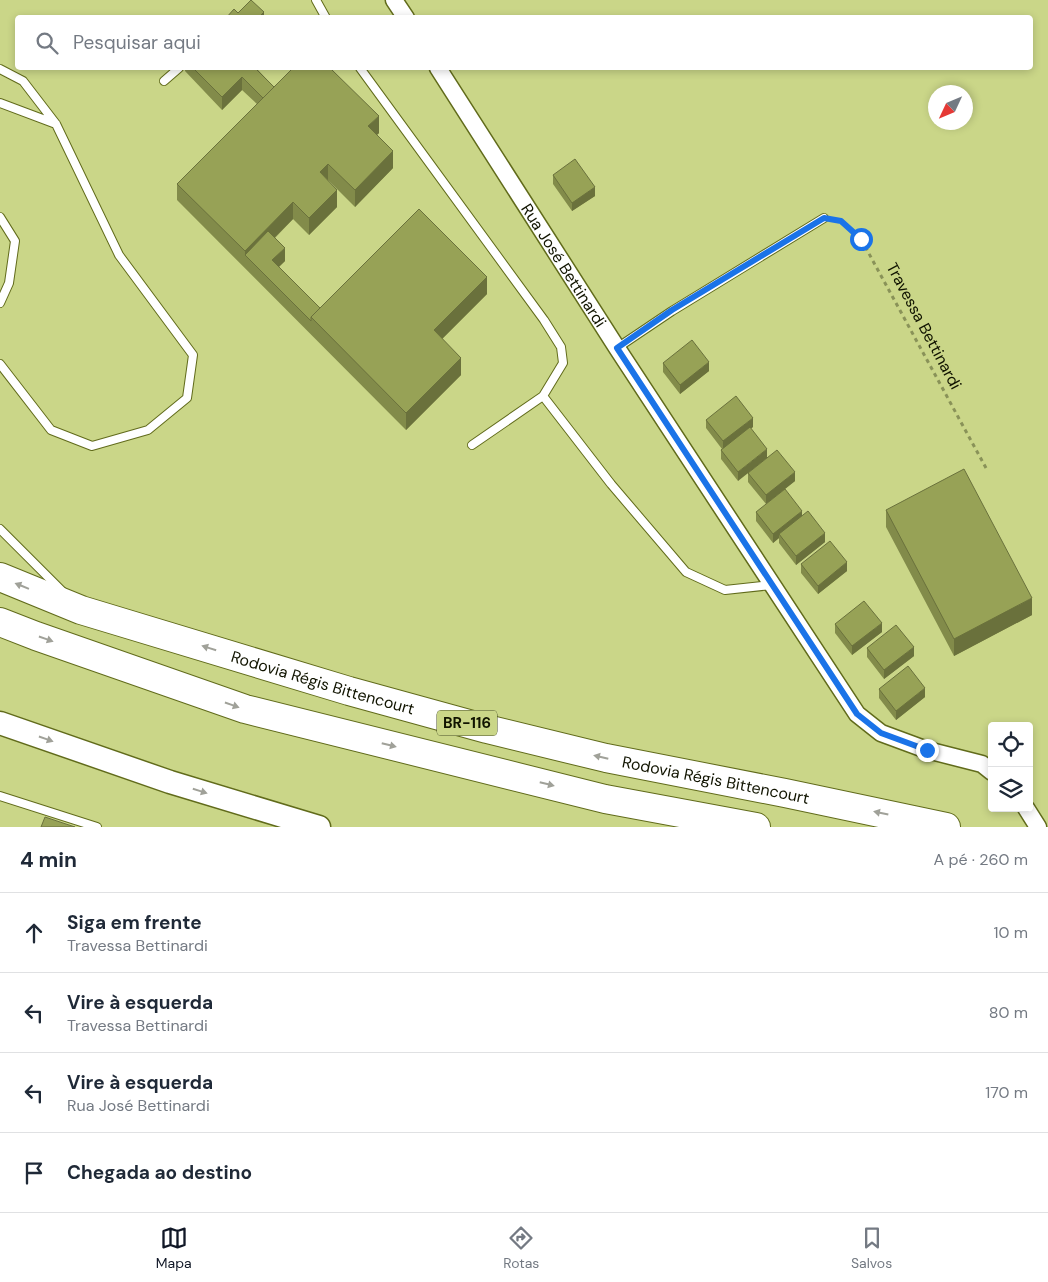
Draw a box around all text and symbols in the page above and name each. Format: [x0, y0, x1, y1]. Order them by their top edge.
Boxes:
search box [15, 15, 1033, 70]
icon: search [33, 29, 61, 57]
text: Pesquisar aqui [73, 30, 201, 55]
north arrow [928, 85, 973, 130]
street label: Rua José Bettinardi [517, 199, 611, 331]
route start [850, 228, 873, 251]
street label: Travessa Bettinardi [882, 259, 966, 393]
one-way arrow [14, 582, 29, 590]
one-way arrow [38, 636, 53, 643]
one-way arrow [201, 643, 216, 651]
street label: Rodovia Régis Bittencourt [229, 645, 417, 719]
one-way arrow [225, 701, 240, 709]
road number: BR-116 [437, 710, 497, 736]
map controls [988, 722, 1033, 812]
button: locate [988, 722, 1033, 767]
one-way arrow [39, 735, 54, 743]
route end [916, 739, 939, 762]
one-way arrow [382, 741, 397, 749]
street label: Rodovia Régis Bittencourt [620, 751, 811, 808]
one-way arrow [594, 753, 609, 761]
button: layers [988, 767, 1033, 812]
one-way arrow [539, 780, 554, 788]
one-way arrow [193, 788, 208, 795]
one-way arrow [873, 809, 888, 817]
text: 4 min [20, 846, 77, 874]
text: A pé · 260 m [934, 849, 1028, 870]
text: Siga em frente [67, 910, 202, 935]
icon: ahead [20, 919, 48, 947]
text: 10 m [994, 922, 1028, 943]
text: Travessa Bettinardi [67, 935, 208, 956]
text: Vire à esquerda [67, 990, 213, 1015]
icon: left [20, 999, 48, 1027]
text: 80 m [989, 1002, 1028, 1023]
text: Travessa Bettinardi [67, 1015, 208, 1036]
text: Vire à esquerda [67, 1070, 213, 1095]
icon: left [20, 1079, 48, 1107]
text: 170 m [985, 1082, 1028, 1103]
text: Rua José Bettinardi [67, 1095, 210, 1116]
icon: arrive [20, 1159, 48, 1187]
text: Chegada ao destino [67, 1160, 252, 1185]
tab: Mapa [156, 1224, 192, 1272]
tab: Rotas [503, 1224, 539, 1272]
tab: Salvos [851, 1224, 892, 1272]

